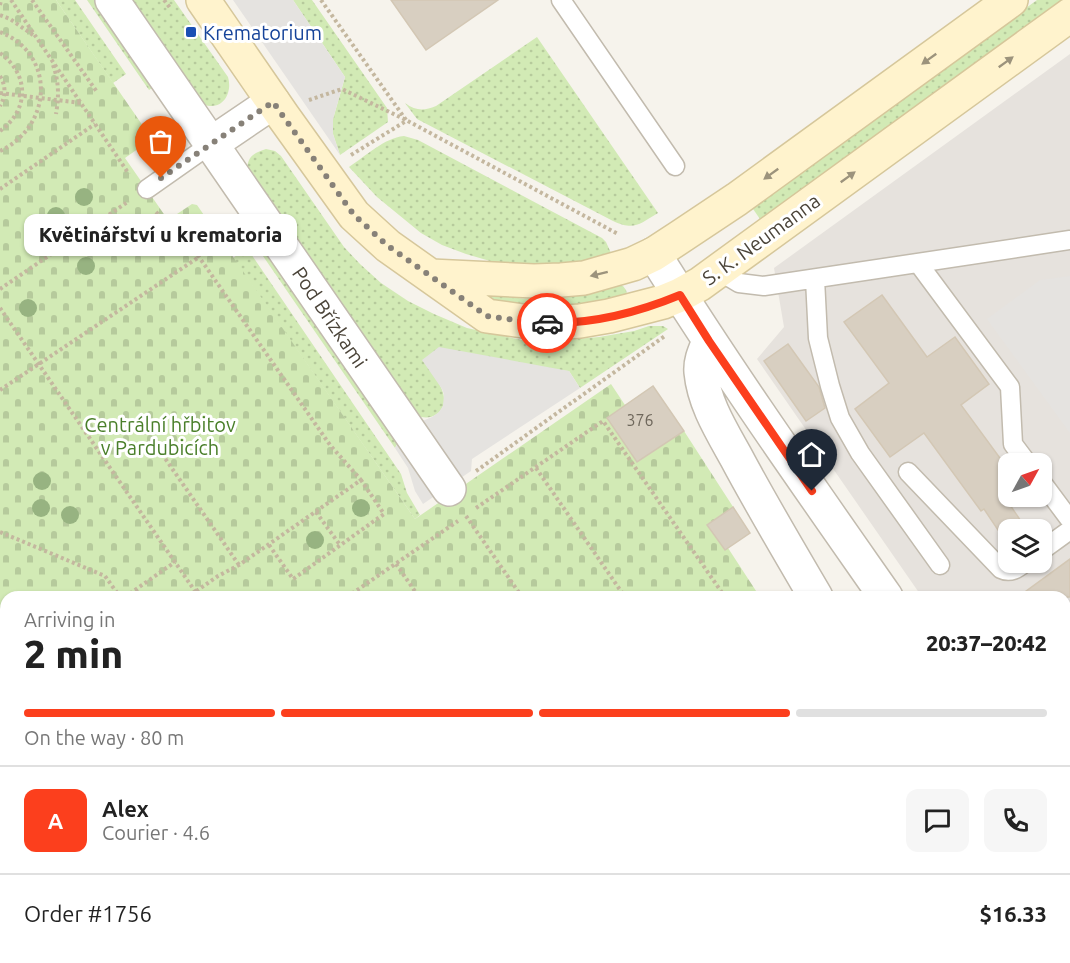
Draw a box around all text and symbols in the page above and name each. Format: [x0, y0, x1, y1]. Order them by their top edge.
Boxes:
place label: Krematorium [203, 21, 322, 44]
marker: Krematorium [184, 25, 198, 39]
one-way arrow [922, 53, 938, 65]
one-way arrow [997, 56, 1013, 68]
pin [135, 116, 186, 178]
icon: bag [144, 125, 177, 158]
one-way arrow [764, 167, 779, 179]
one-way arrow [840, 171, 855, 183]
street label: S. K. Neumanna [698, 189, 824, 289]
callout: Květinářství u krematoria [24, 214, 298, 256]
text: Květinářství u krematoria [39, 223, 282, 246]
street label: Pod Břízkami [288, 262, 372, 372]
one-way arrow [590, 269, 609, 279]
courier [517, 293, 577, 353]
icon: car [531, 307, 564, 340]
house number: 376 [626, 411, 654, 429]
park label: Centrální hřbitov v Pardubicích [84, 413, 236, 459]
pin [786, 429, 837, 491]
icon: home [795, 438, 828, 471]
north arrow [998, 453, 1052, 507]
map controls [998, 453, 1052, 573]
button: layers [998, 519, 1052, 573]
text: Arriving in [24, 608, 115, 631]
text: 20:37–20:42 [926, 630, 1047, 655]
text: 2 min [24, 632, 123, 675]
text: On the way · 80 m [24, 726, 184, 749]
button: chat [906, 789, 969, 852]
button: phone [984, 789, 1047, 852]
text: Alex [102, 796, 149, 821]
text: A [48, 808, 63, 833]
text: Courier · 4.6 [102, 821, 210, 844]
text: Order #1756 [24, 901, 152, 926]
text: $16.33 [980, 901, 1047, 926]

